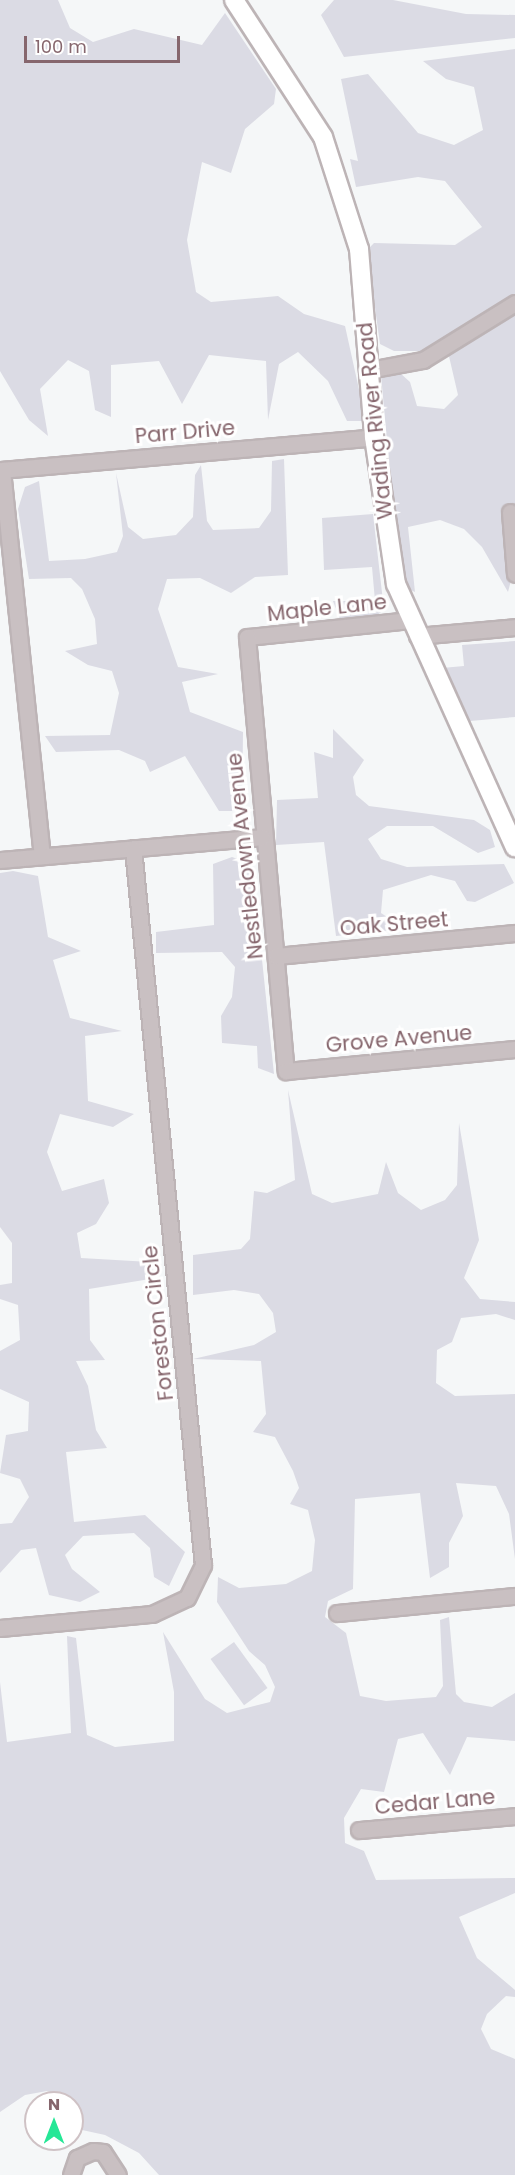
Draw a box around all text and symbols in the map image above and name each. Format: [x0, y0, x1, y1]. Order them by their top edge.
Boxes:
scale bar [27, 24, 183, 62]
text: 100 m [35, 34, 87, 59]
street label: Wading River Road [352, 321, 398, 521]
street label: Parr Drive [134, 415, 236, 449]
street label: Maple Lane [266, 589, 388, 627]
street label: Nestledown Avenue [222, 752, 268, 960]
street label: Oak Street [339, 907, 449, 941]
street label: Grove Avenue [325, 1020, 473, 1058]
street label: Foreston Circle [137, 1244, 179, 1402]
street label: Cedar Lane [374, 1784, 496, 1820]
north arrow [24, 2091, 84, 2151]
text: N [48, 2093, 60, 2116]

